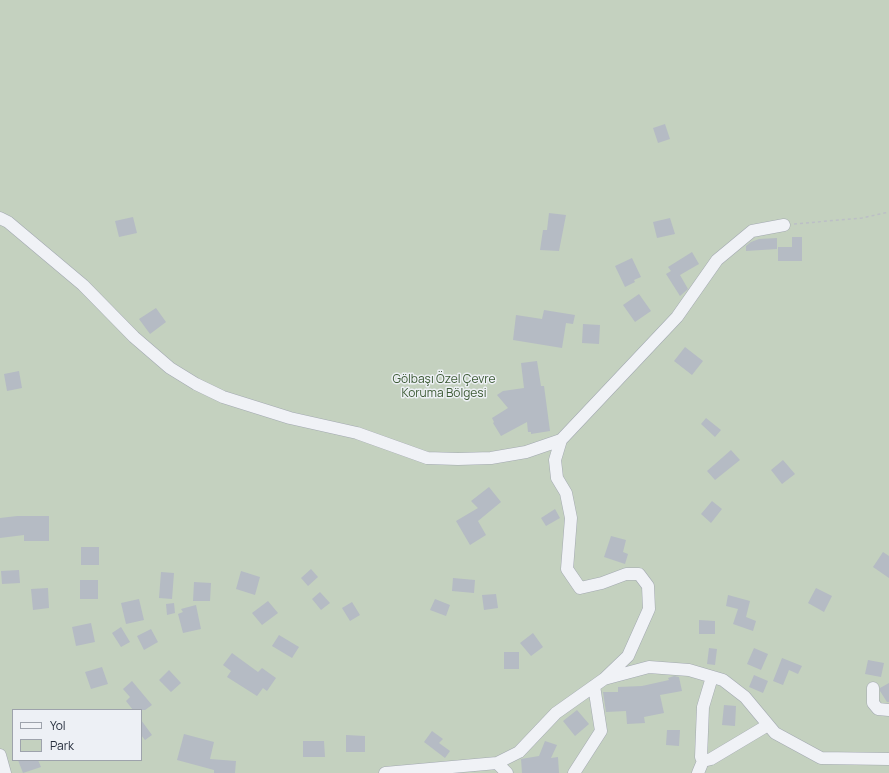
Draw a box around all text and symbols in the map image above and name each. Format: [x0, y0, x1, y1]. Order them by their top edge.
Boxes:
park label: Gölbaşı Özel Çevre Koruma Bölgesi [392, 373, 496, 401]
legend [12, 709, 142, 761]
text: Yol [50, 717, 66, 734]
text: Park [50, 737, 74, 754]

